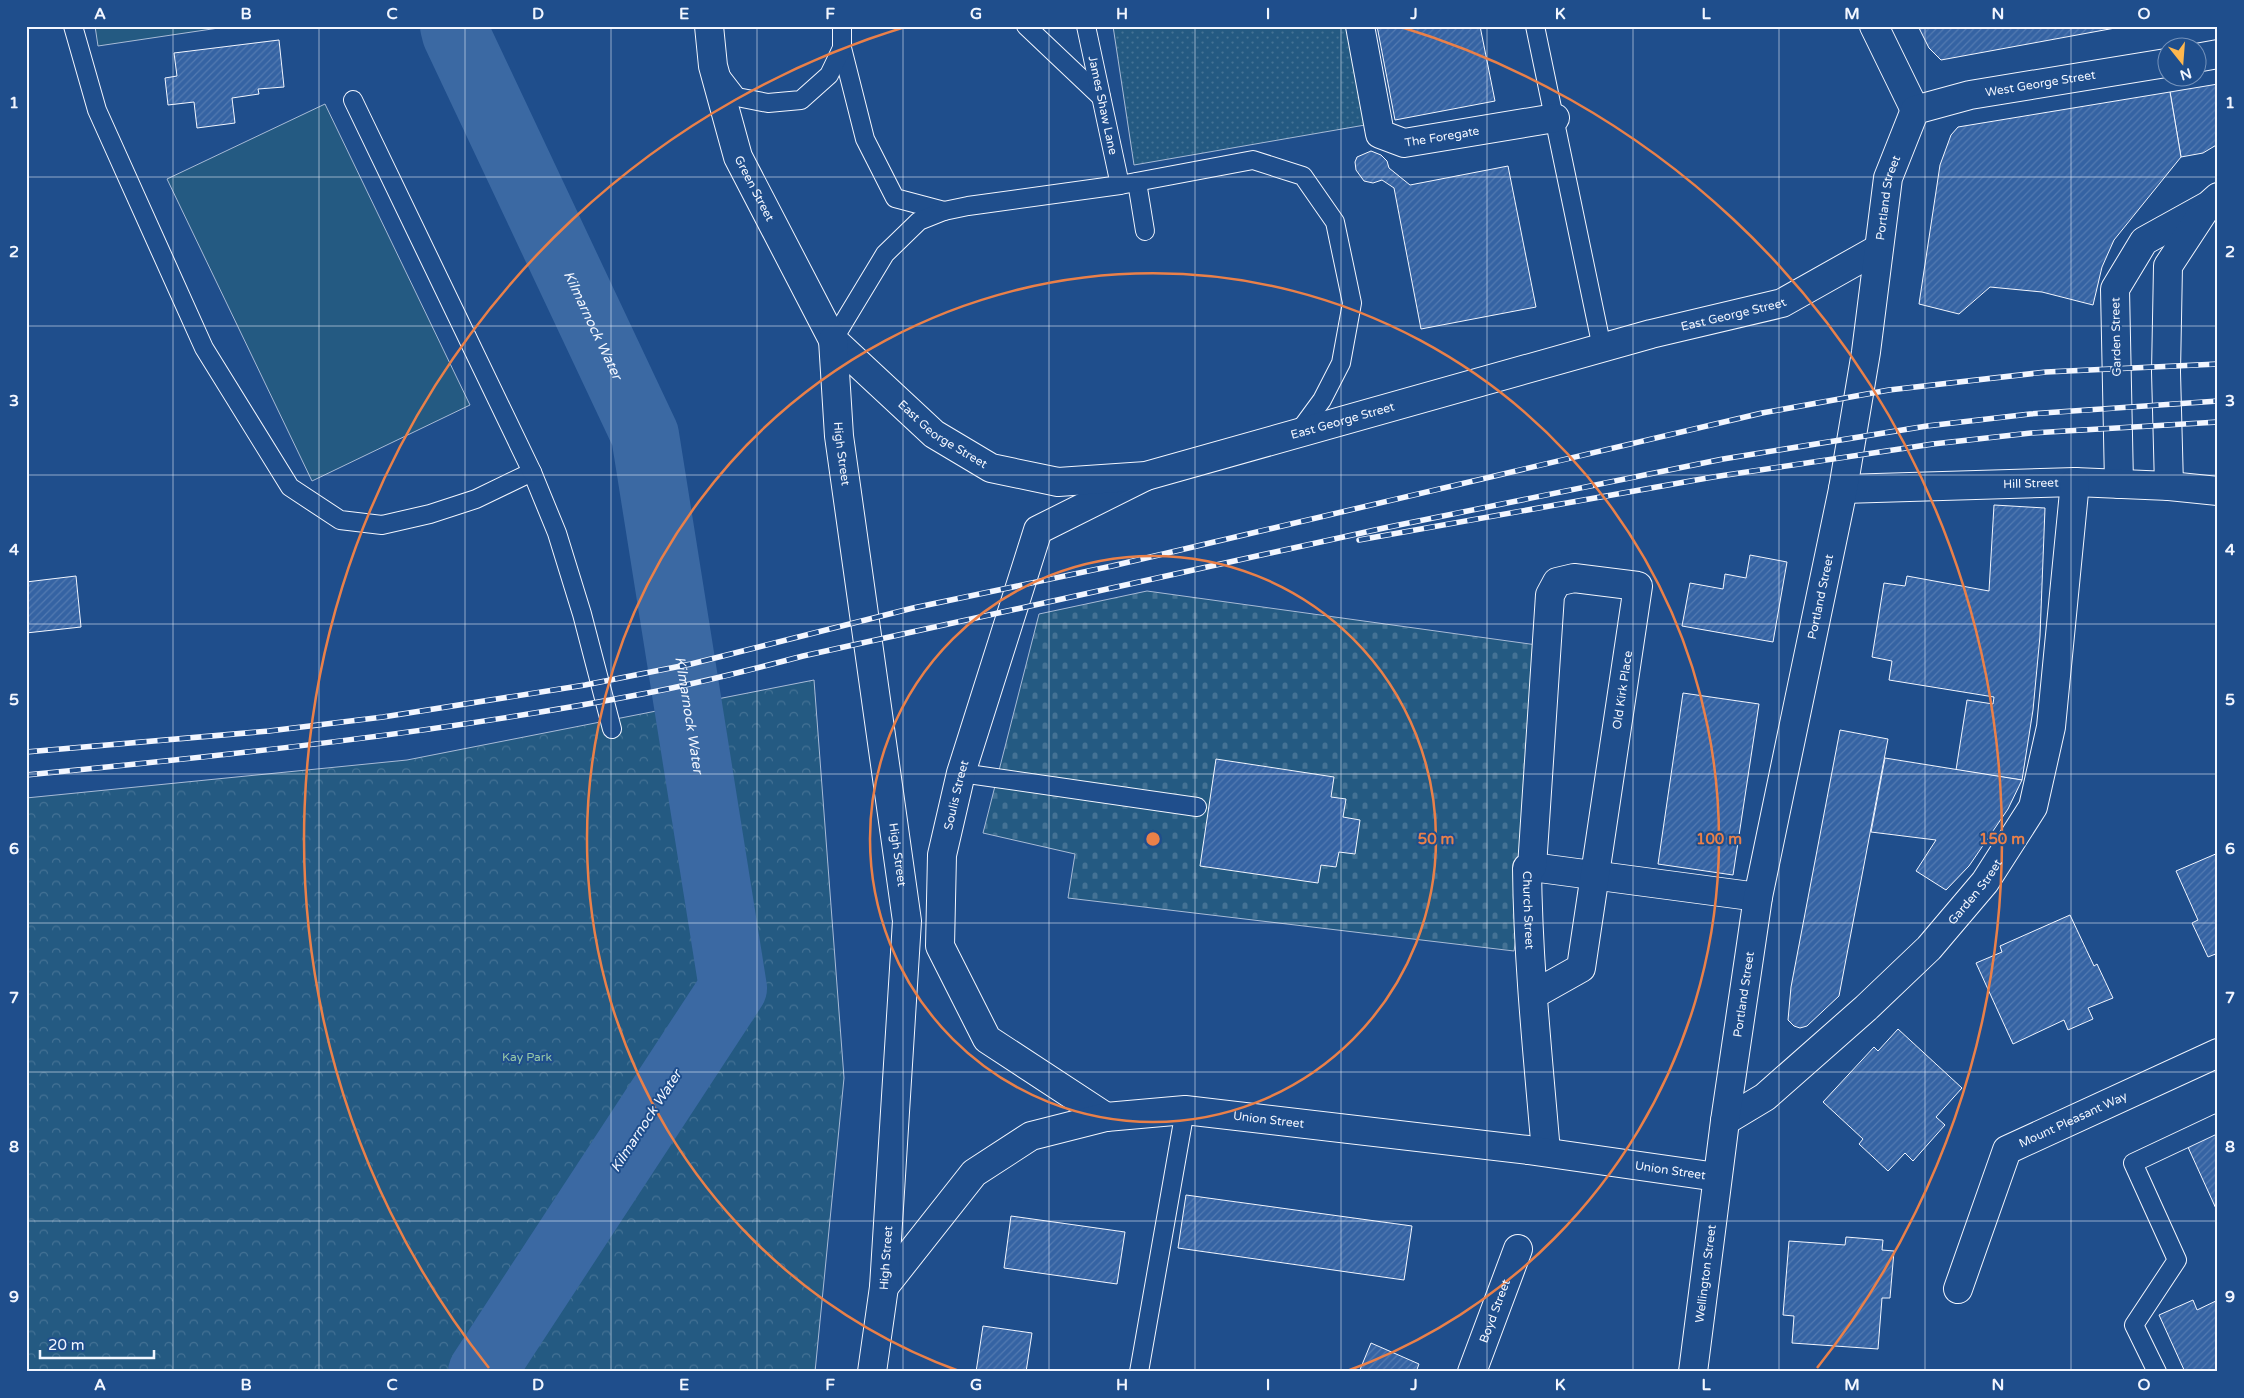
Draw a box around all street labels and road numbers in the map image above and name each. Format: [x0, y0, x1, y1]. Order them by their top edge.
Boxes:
street label: James Shaw Lane [1086, 54, 1120, 156]
street label: West George Street [1984, 68, 2097, 99]
street label: The Foregate [1404, 124, 1481, 150]
street label: Green Street [732, 153, 777, 224]
street label: Portland Street [1873, 153, 1903, 241]
street label: East George Street [1680, 295, 1789, 334]
street label: Garden Street [2108, 297, 2124, 377]
street label: East George Street [895, 397, 990, 471]
street label: East George Street [1289, 399, 1397, 442]
street label: High Street [831, 421, 853, 487]
street label: Hill Street [2003, 475, 2059, 491]
street label: Portland Street [1805, 553, 1836, 641]
street label: Old Kirk Place [1610, 650, 1635, 731]
street label: Soulis Street [941, 758, 972, 831]
street label: High Street [886, 822, 909, 888]
street label: Garden Street [1945, 856, 2005, 927]
street label: Church Street [1520, 871, 1537, 950]
street label: Portland Street [1730, 950, 1757, 1038]
street label: Mount Pleasant Way [2017, 1089, 2130, 1151]
street label: Union Street [1232, 1109, 1305, 1131]
street label: Union Street [1634, 1158, 1707, 1182]
street label: Wellington Street [1692, 1223, 1719, 1324]
street label: High Street [877, 1225, 895, 1291]
street label: Boyd Street [1476, 1277, 1513, 1345]

